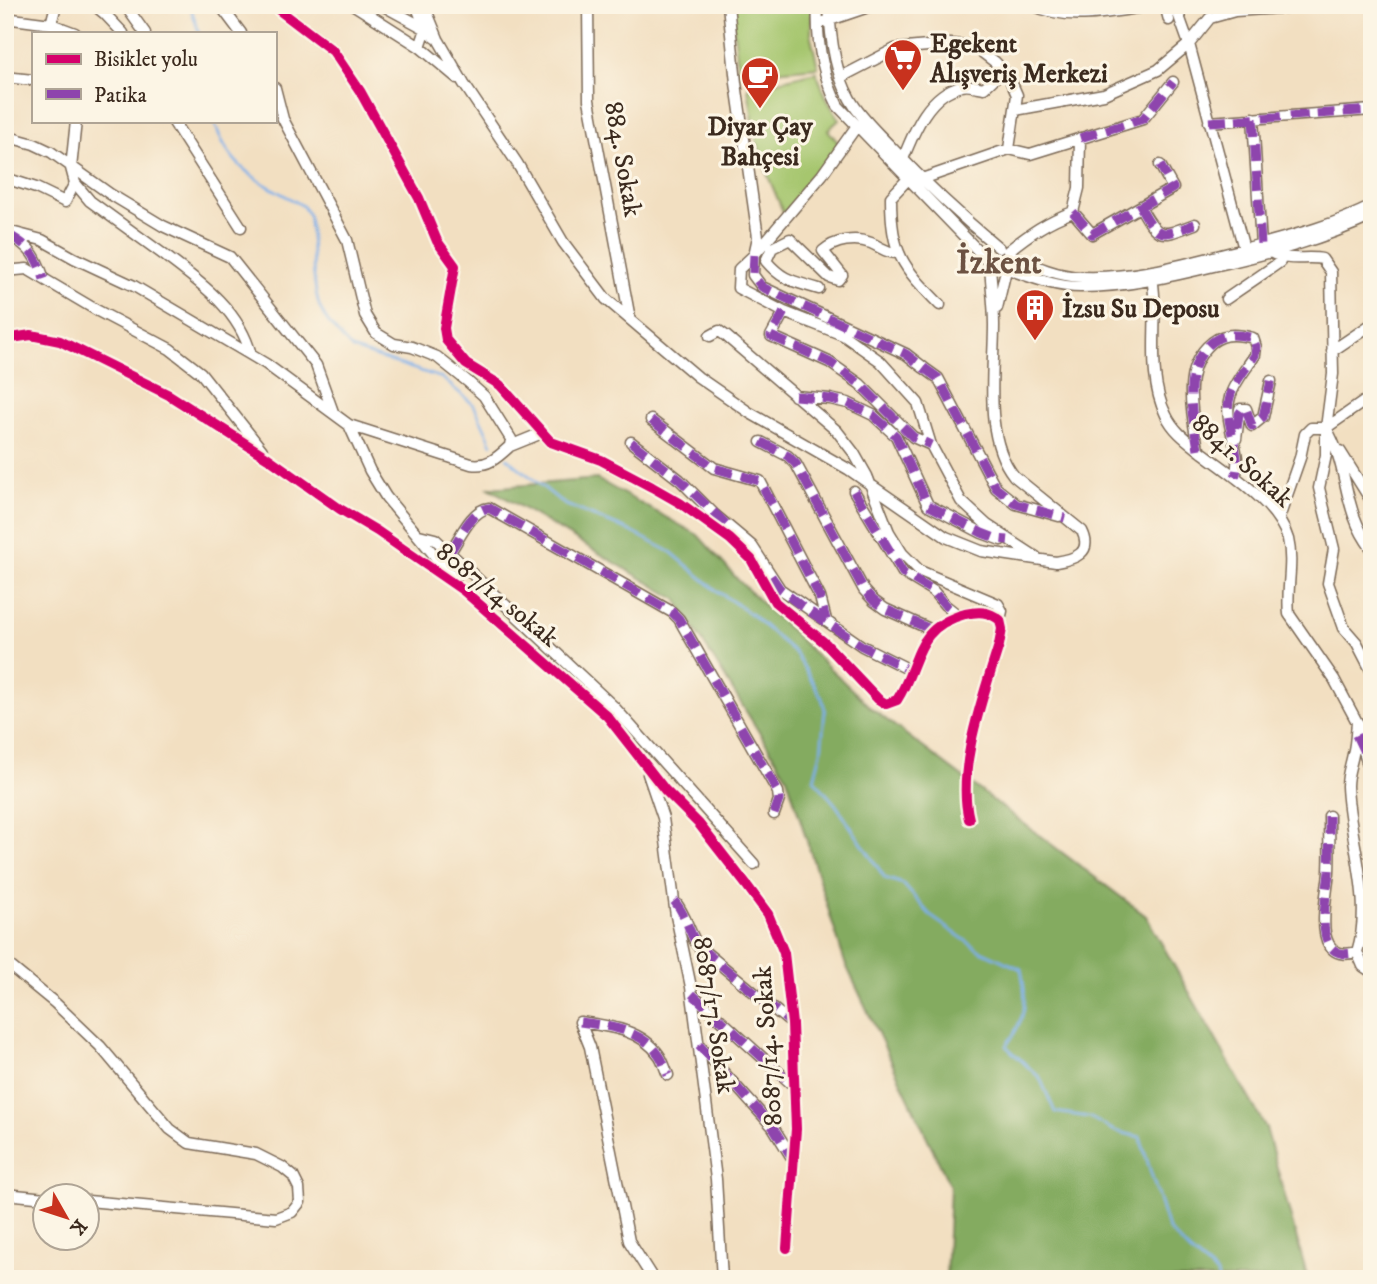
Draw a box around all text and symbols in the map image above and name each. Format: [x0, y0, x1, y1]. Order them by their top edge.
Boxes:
place label: Egekent Alışveriş Merkezi [929, 28, 1108, 91]
legend [32, 32, 276, 122]
supermarket icon: Egekent Alışveriş Merkezi [882, 37, 924, 92]
text: Bisiklet yolu [94, 47, 198, 73]
cafe icon: Diyar Çay Bahçesi [739, 55, 781, 110]
text: Patika [94, 83, 147, 109]
street label: 884. Sokak [596, 99, 649, 220]
place label: Diyar Çay Bahçesi [707, 111, 813, 174]
district label: İzkent [956, 242, 1042, 284]
building icon: İzsu Su Deposu [1014, 287, 1056, 342]
place label: İzsu Su Deposu [1062, 292, 1220, 326]
street label: 8841. Sokak [1184, 407, 1300, 515]
street label: 8087/14 sokak [429, 536, 565, 655]
street label: 8087/17. Sokak [685, 934, 742, 1096]
street label: 8087/14. Sokak [746, 965, 791, 1127]
north arrow [32, 1182, 102, 1252]
text: K [65, 1214, 91, 1240]

